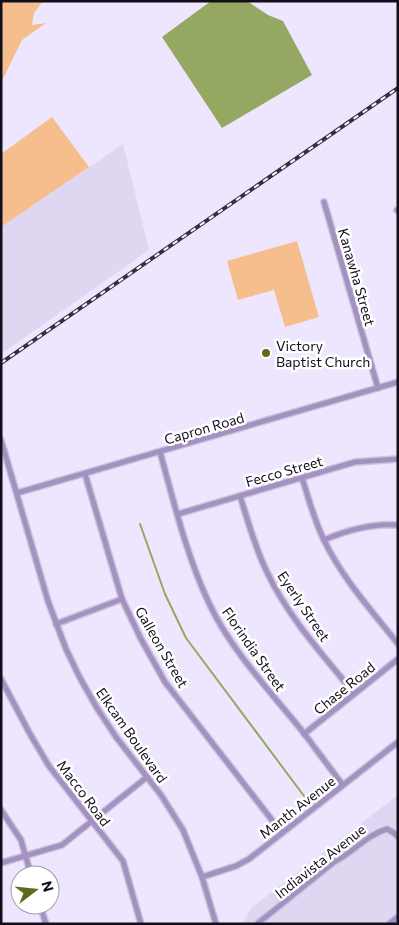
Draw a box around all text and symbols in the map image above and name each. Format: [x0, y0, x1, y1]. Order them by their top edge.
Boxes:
street label: Kanawha Street [335, 226, 379, 328]
place label: Victory Baptist Church [276, 337, 370, 370]
marker: Victory Baptist Church [260, 347, 272, 359]
street label: Capron Road [162, 408, 246, 448]
street label: Fecco Street [243, 452, 325, 490]
street label: Eyerly Street [274, 568, 334, 645]
street label: Galleon Street [132, 603, 192, 691]
street label: Florindia Street [219, 604, 289, 694]
street label: Chase Road [310, 658, 378, 718]
street label: Elkcam Boulevard [93, 684, 171, 786]
street label: Macco Road [54, 757, 114, 829]
street label: Manth Avenue [256, 772, 338, 842]
street label: Indiavista Avenue [271, 820, 369, 902]
north arrow [10, 865, 60, 915]
text: N [38, 879, 58, 894]

